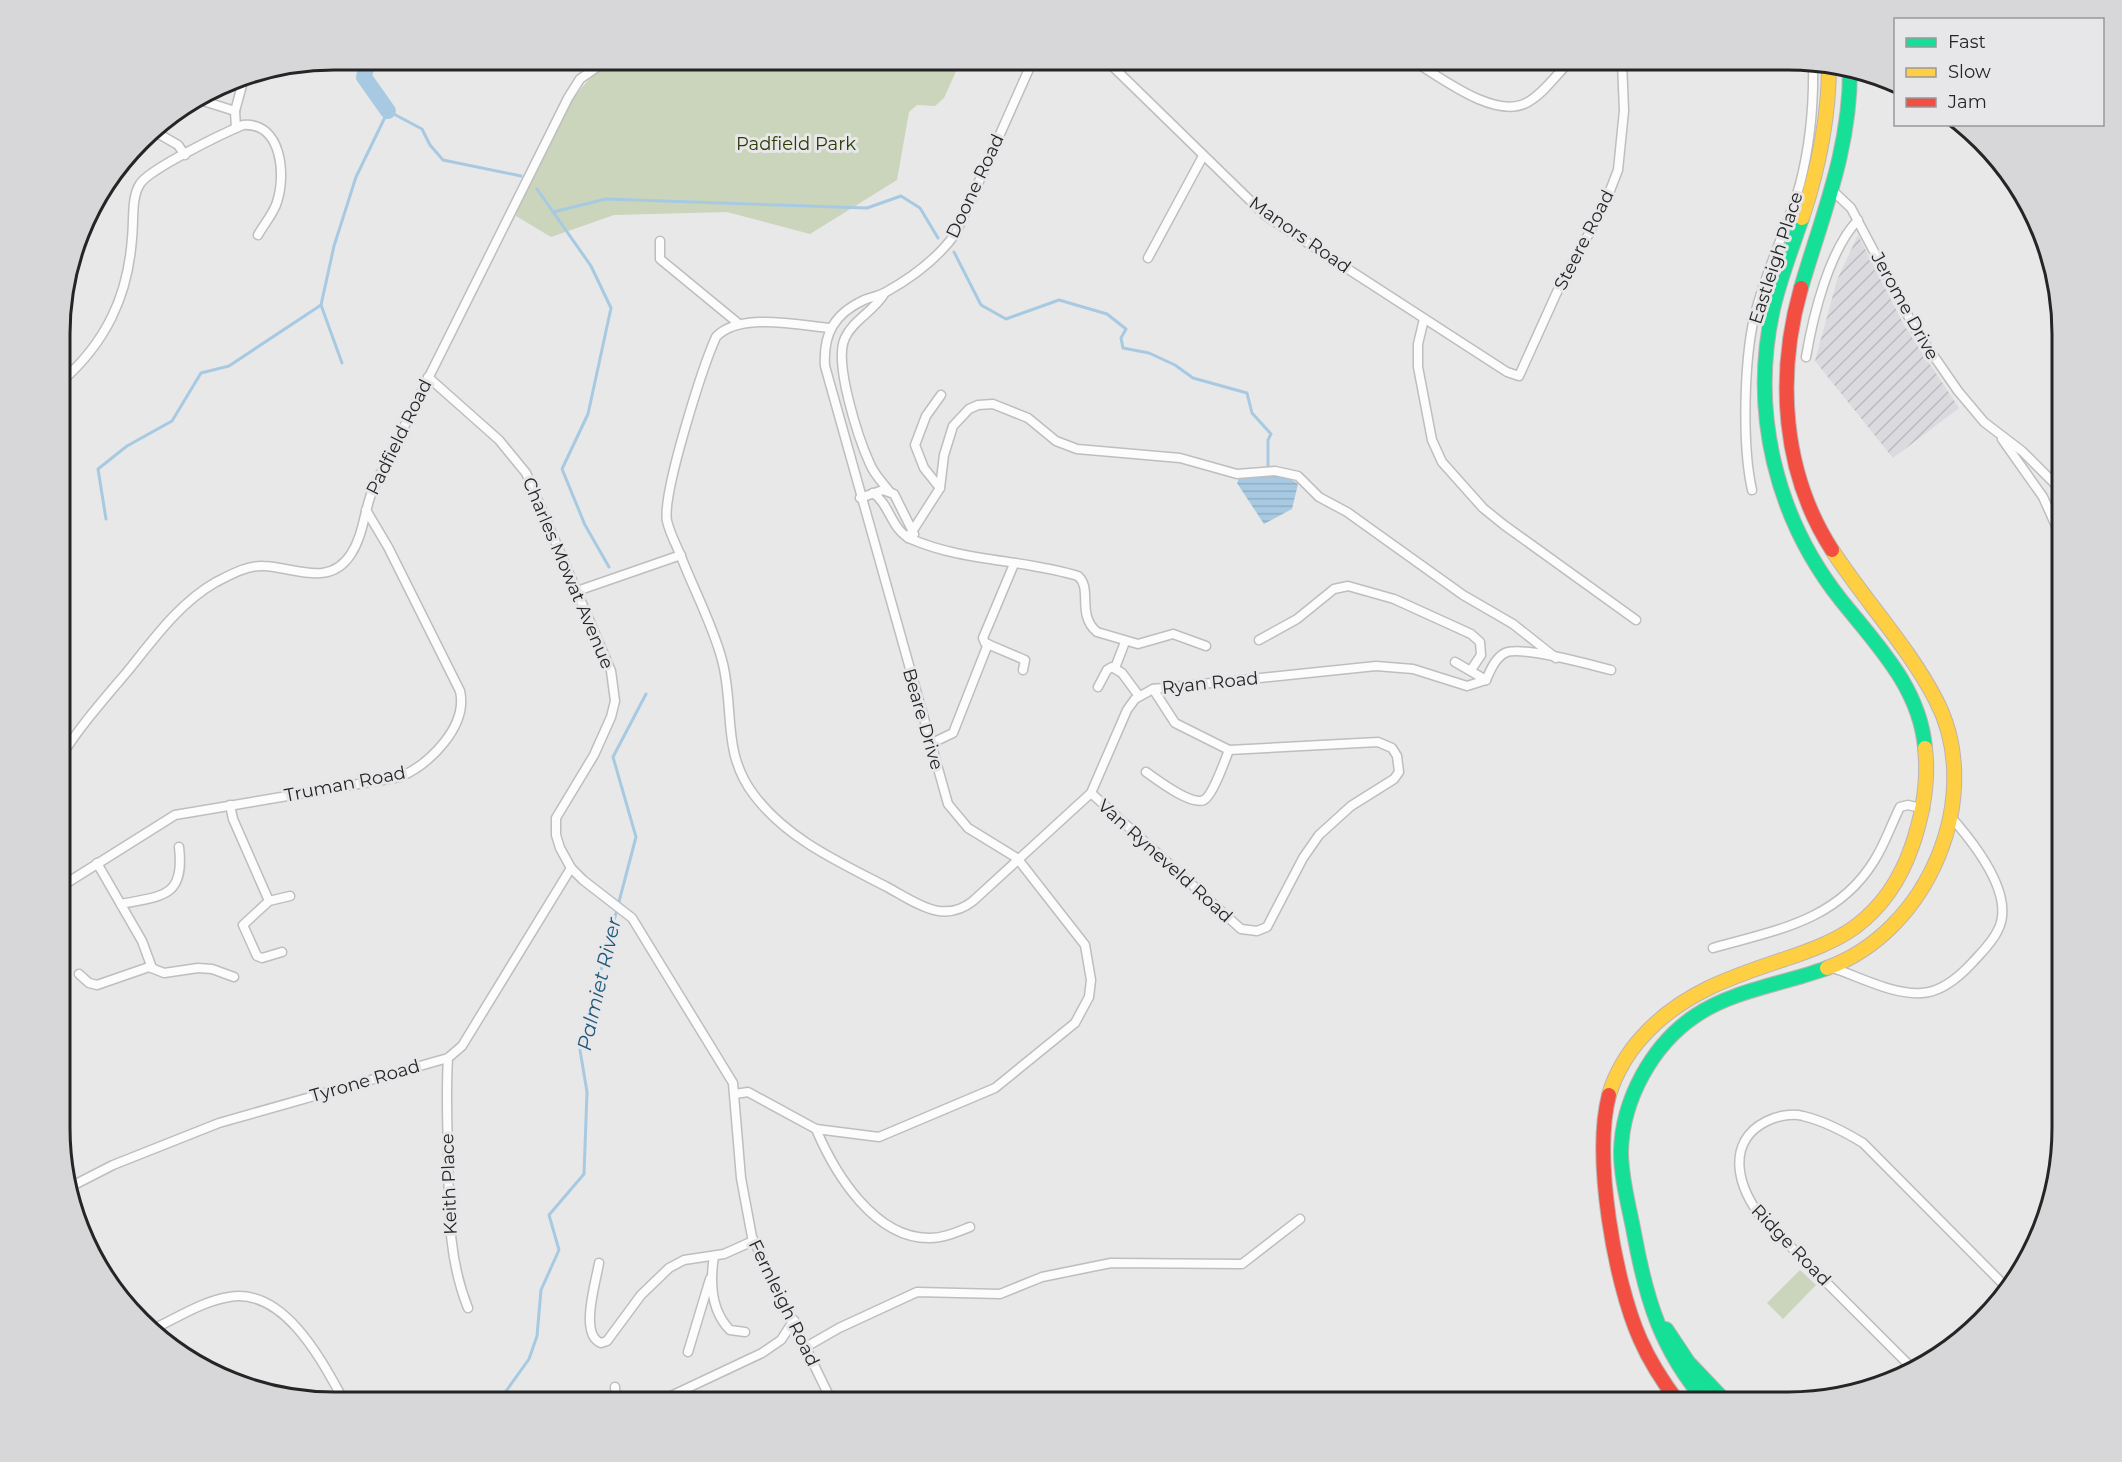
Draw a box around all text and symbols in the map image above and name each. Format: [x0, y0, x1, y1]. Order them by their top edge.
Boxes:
legend [1894, 18, 2104, 126]
text: Fast [1948, 31, 1986, 53]
text: Slow [1948, 61, 1991, 83]
text: Jam [1947, 91, 1987, 113]
street label: Doone Road [941, 130, 1009, 242]
park label: Padfield Park [736, 133, 856, 155]
street label: Steere Road [1549, 186, 1619, 294]
street label: Eastleigh Place [1744, 189, 1808, 327]
street label: Manors Road [1245, 192, 1355, 278]
street label: Jerome Drive [1866, 247, 1944, 364]
street label: Padfield Road [361, 376, 437, 498]
street label: Charles Mowat Avenue [518, 474, 618, 672]
street label: Beare Drive [898, 666, 948, 772]
street label: Ryan Road [1161, 667, 1259, 699]
street label: Truman Road [283, 761, 407, 807]
street label: Van Ryneveld Road [1093, 795, 1237, 927]
water label: Palmiet River [572, 914, 626, 1053]
street label: Tyrone Road [308, 1055, 422, 1107]
street label: Keith Place [436, 1133, 462, 1235]
street label: Ridge Road [1747, 1200, 1835, 1290]
street label: Fernleigh Road [744, 1236, 824, 1370]

